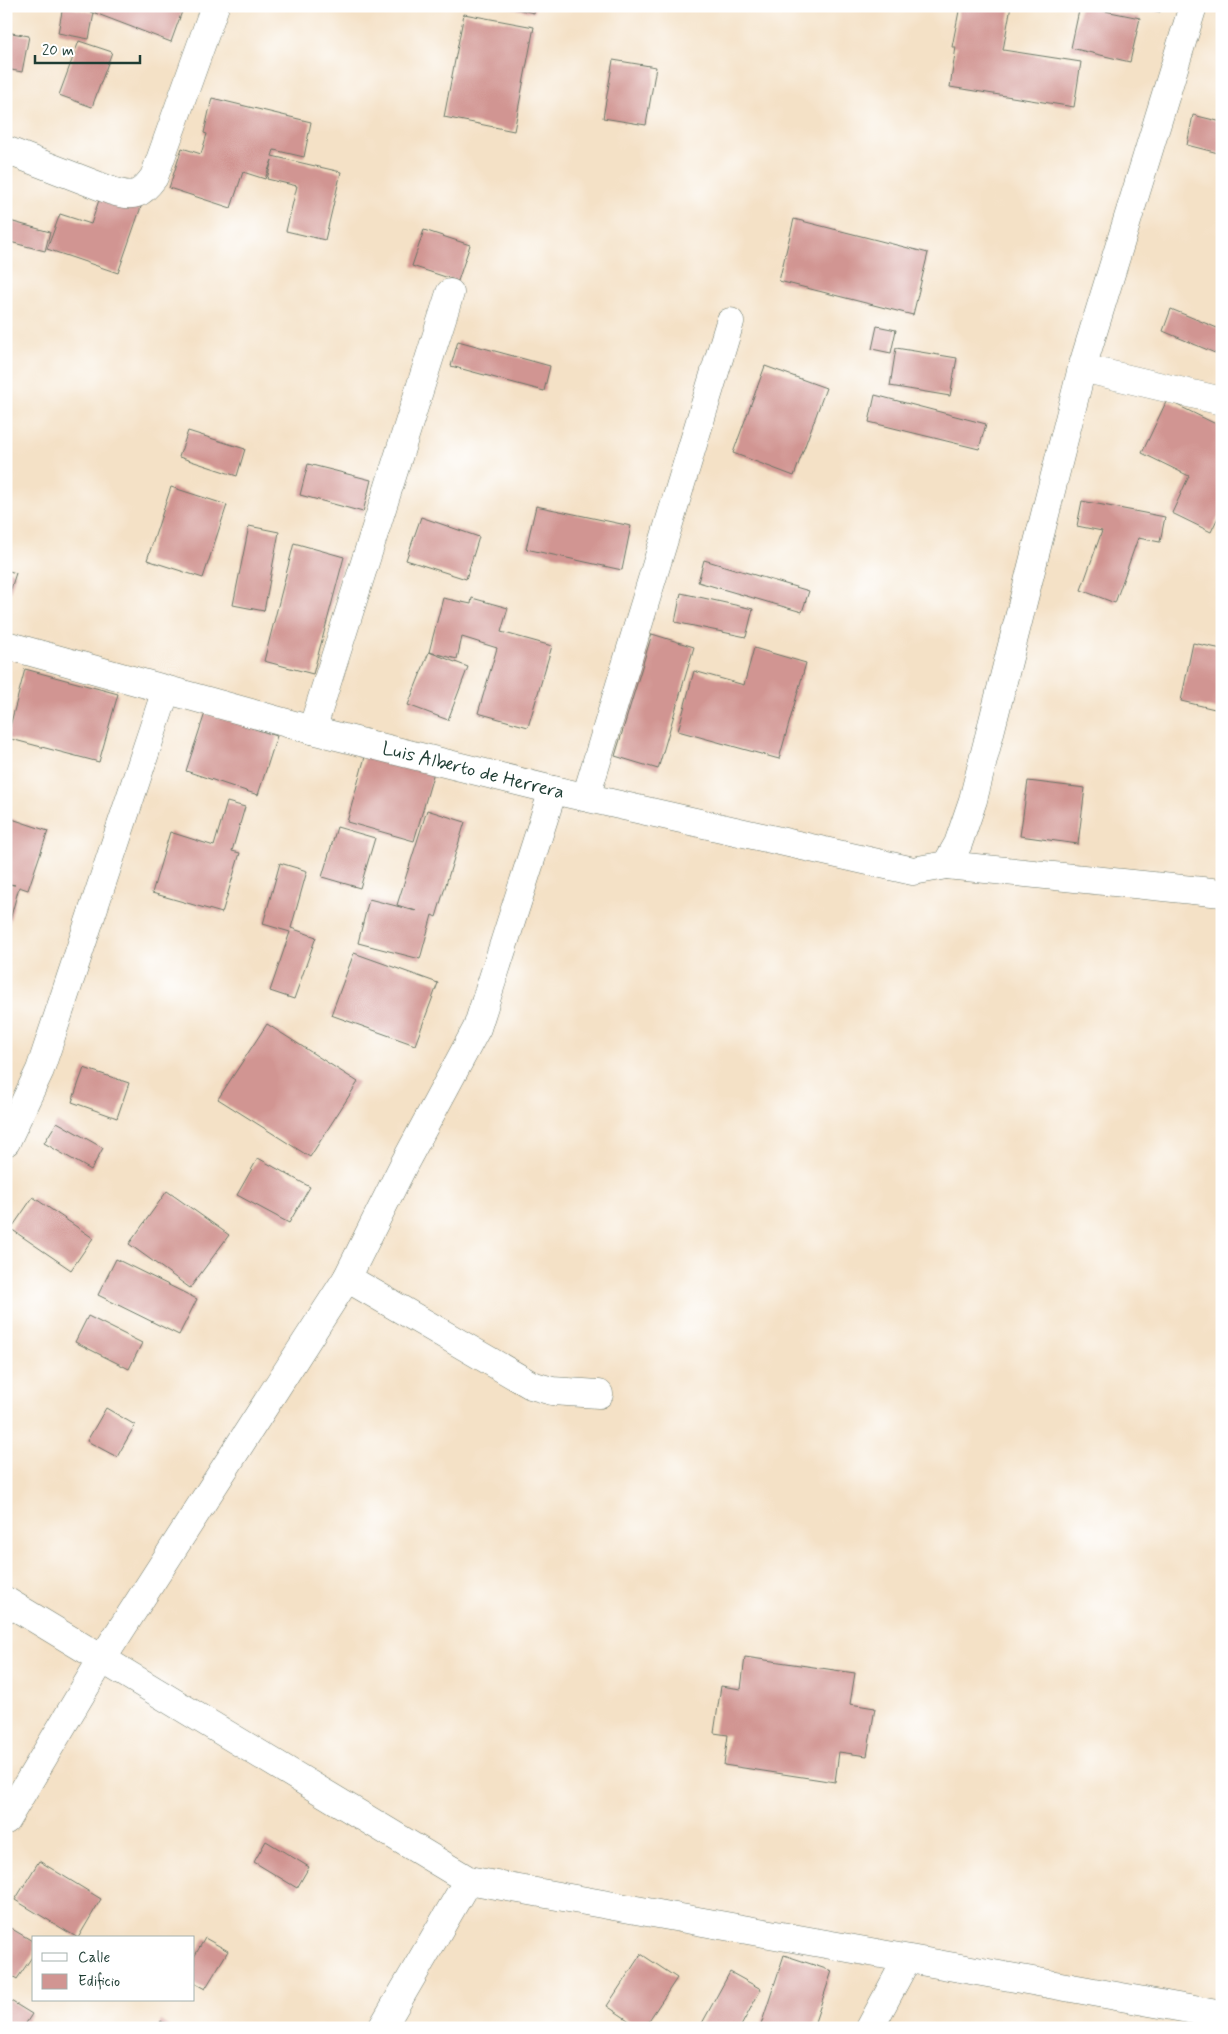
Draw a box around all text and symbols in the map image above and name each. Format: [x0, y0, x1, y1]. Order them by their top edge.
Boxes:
scale bar [35, 32, 140, 64]
text: 20 m [42, 41, 74, 61]
street label: Luis Alberto de Herrera [380, 735, 567, 805]
legend [32, 1936, 195, 2002]
text: Calle [78, 1948, 110, 1968]
text: Edificio [78, 1972, 120, 1992]

